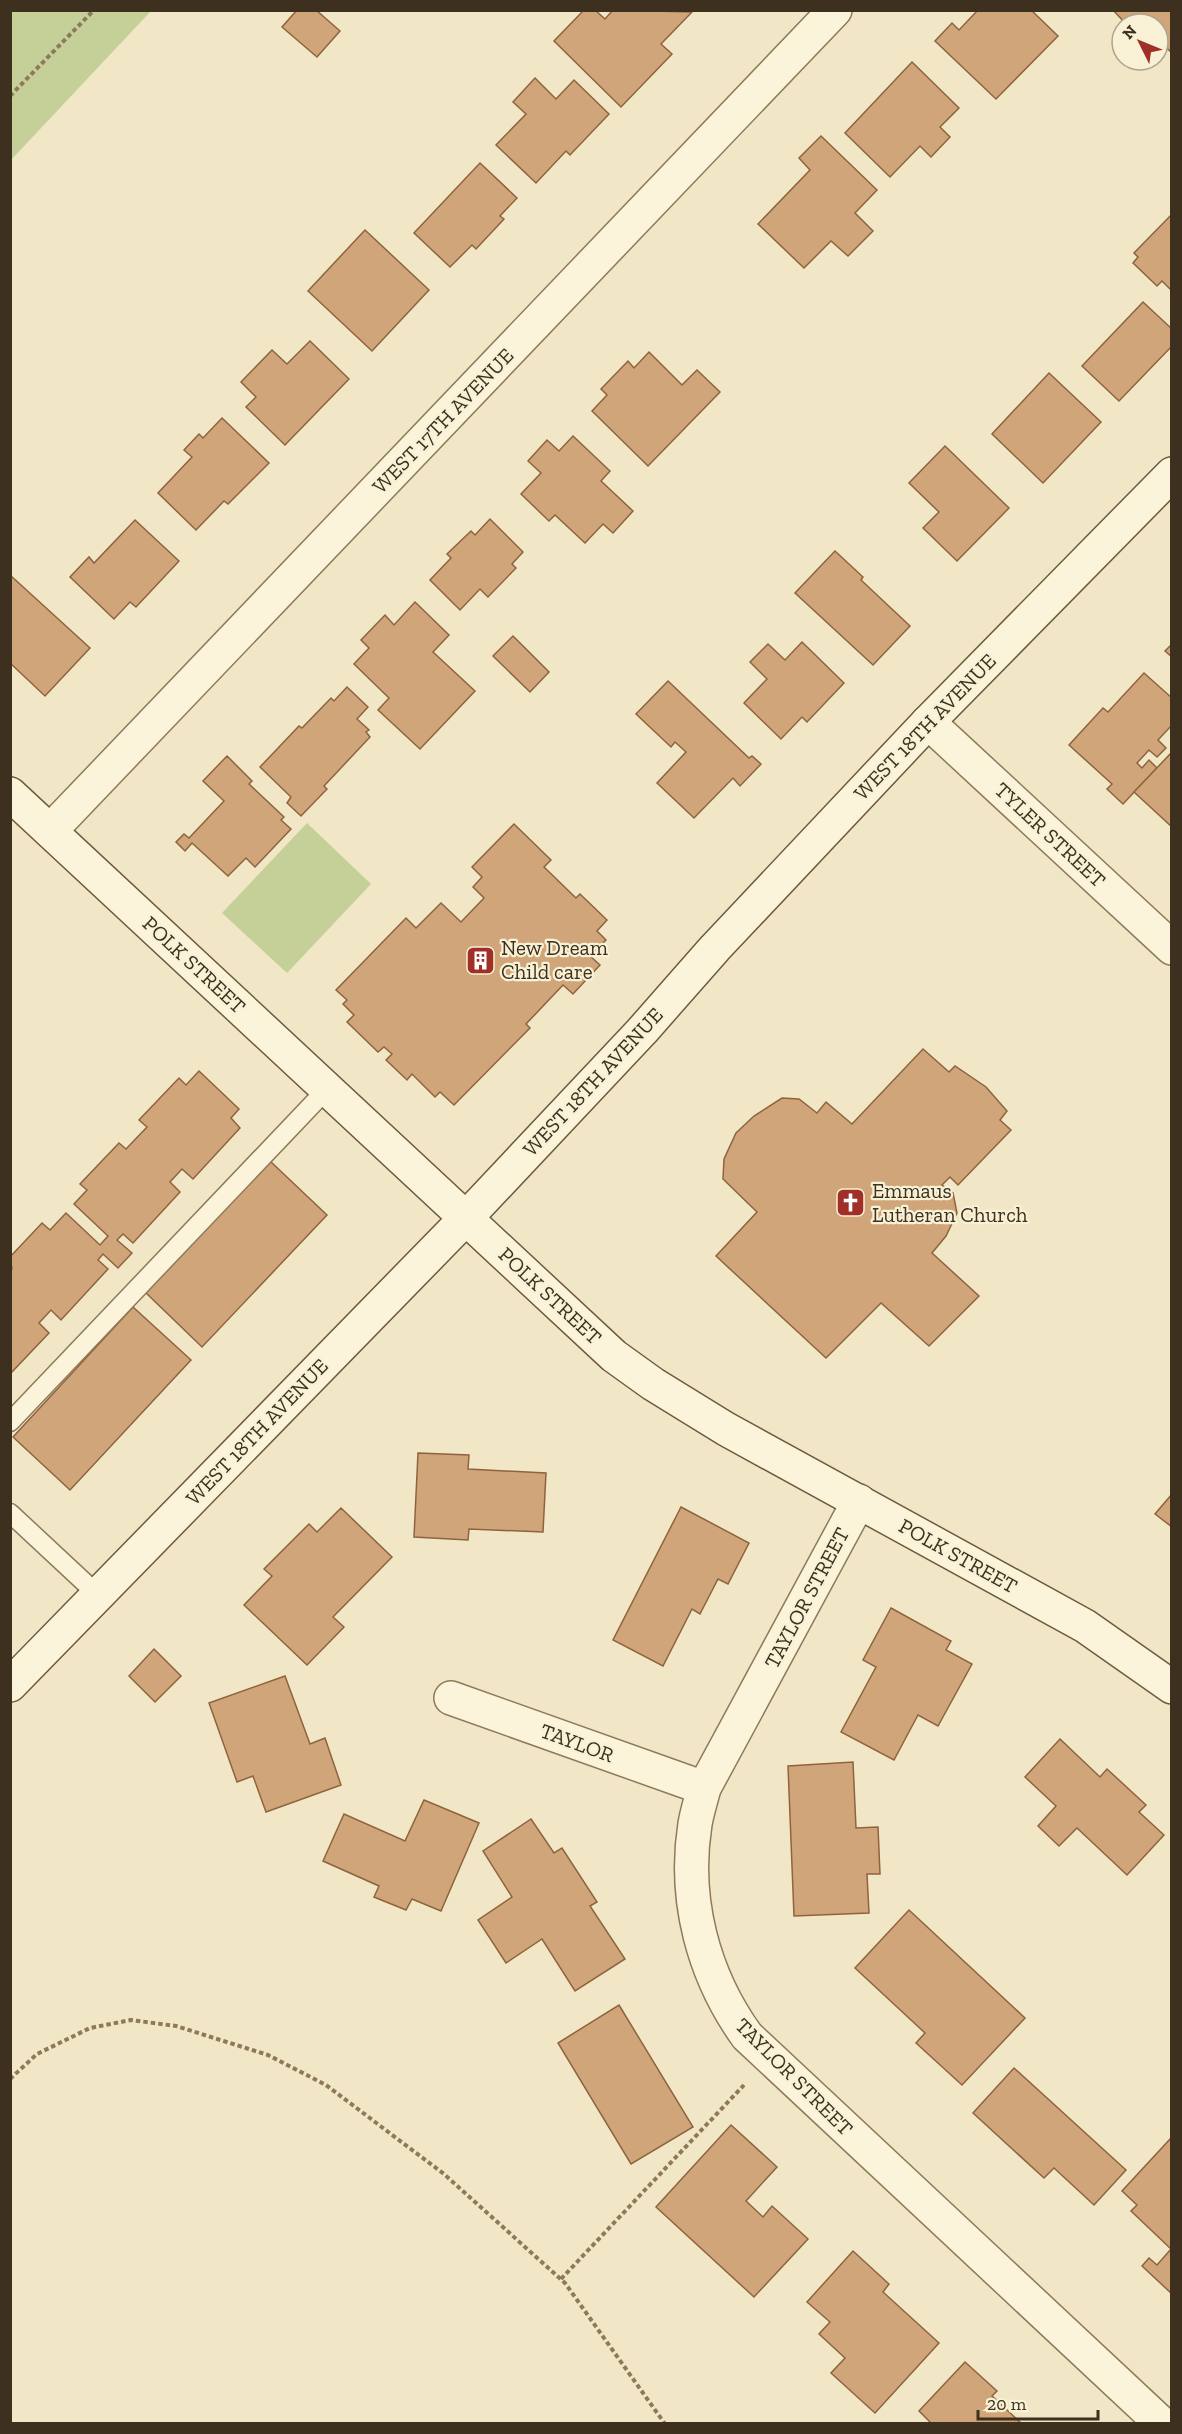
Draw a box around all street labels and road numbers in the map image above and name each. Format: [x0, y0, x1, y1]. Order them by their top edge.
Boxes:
street label: WEST 17TH AVENUE [367, 343, 518, 498]
street label: WEST 18TH AVENUE [848, 648, 1001, 805]
street label: TYLER STREET [990, 777, 1111, 892]
street label: POLK STREET [138, 911, 251, 1019]
street label: WEST 18TH AVENUE [517, 1002, 668, 1161]
street label: POLK STREET [494, 1242, 607, 1350]
street label: WEST 18TH AVENUE [180, 1353, 333, 1510]
street label: POLK STREET [895, 1513, 1022, 1598]
street label: TAYLOR STREET [759, 1523, 854, 1672]
street label: TAYLOR [537, 1718, 617, 1767]
street label: TAYLOR STREET [730, 2013, 858, 2141]

